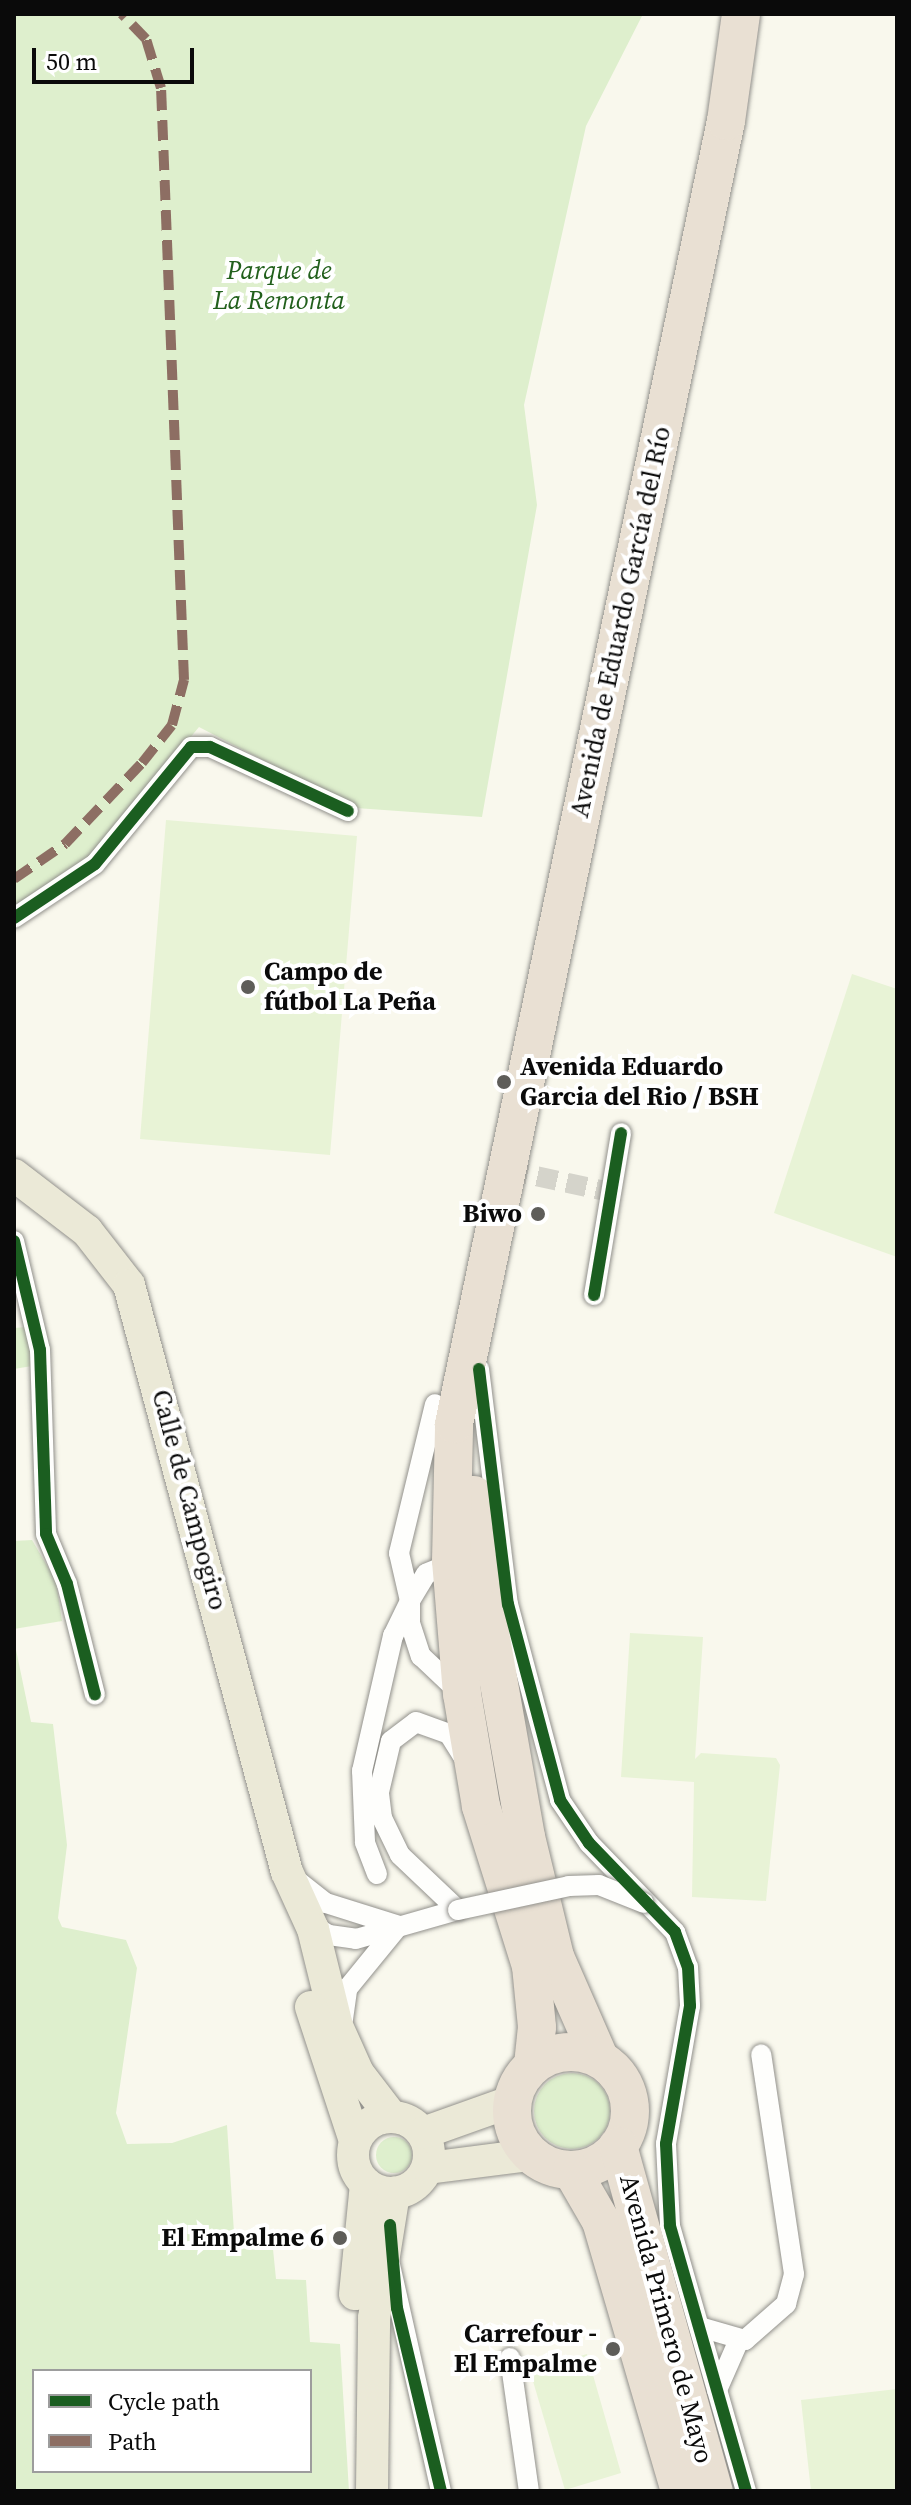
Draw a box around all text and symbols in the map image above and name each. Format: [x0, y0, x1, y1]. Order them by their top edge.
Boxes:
scale bar [36, 32, 198, 82]
text: 50 m [46, 45, 97, 78]
park label: Parque de La Remonta [213, 255, 345, 316]
street label: Avenida de Eduardo García del Río [564, 424, 678, 820]
place label: Campo de fútbol La Peña [264, 956, 436, 1018]
marker: Campo de fútbol La Peña [239, 978, 257, 996]
place label: Avenida Eduardo Garcia del Rio / BSH [520, 1051, 759, 1112]
marker: Avenida Eduardo Garcia del Rio / BSH [495, 1073, 513, 1091]
place label: Biwo [463, 1198, 522, 1230]
marker: Biwo [529, 1205, 547, 1223]
street label: Calle de Campogiro [145, 1386, 233, 1614]
street label: Avenida Primero de Mayo [612, 2171, 720, 2467]
place label: El Empalme 6 [161, 2222, 324, 2254]
marker: El Empalme 6 [331, 2229, 349, 2247]
place label: Carrefour - El Empalme [454, 2318, 597, 2380]
marker: Carrefour - El Empalme [604, 2340, 622, 2358]
legend [32, 2369, 312, 2473]
text: Cycle path [108, 2385, 220, 2418]
text: Path [108, 2425, 157, 2458]

